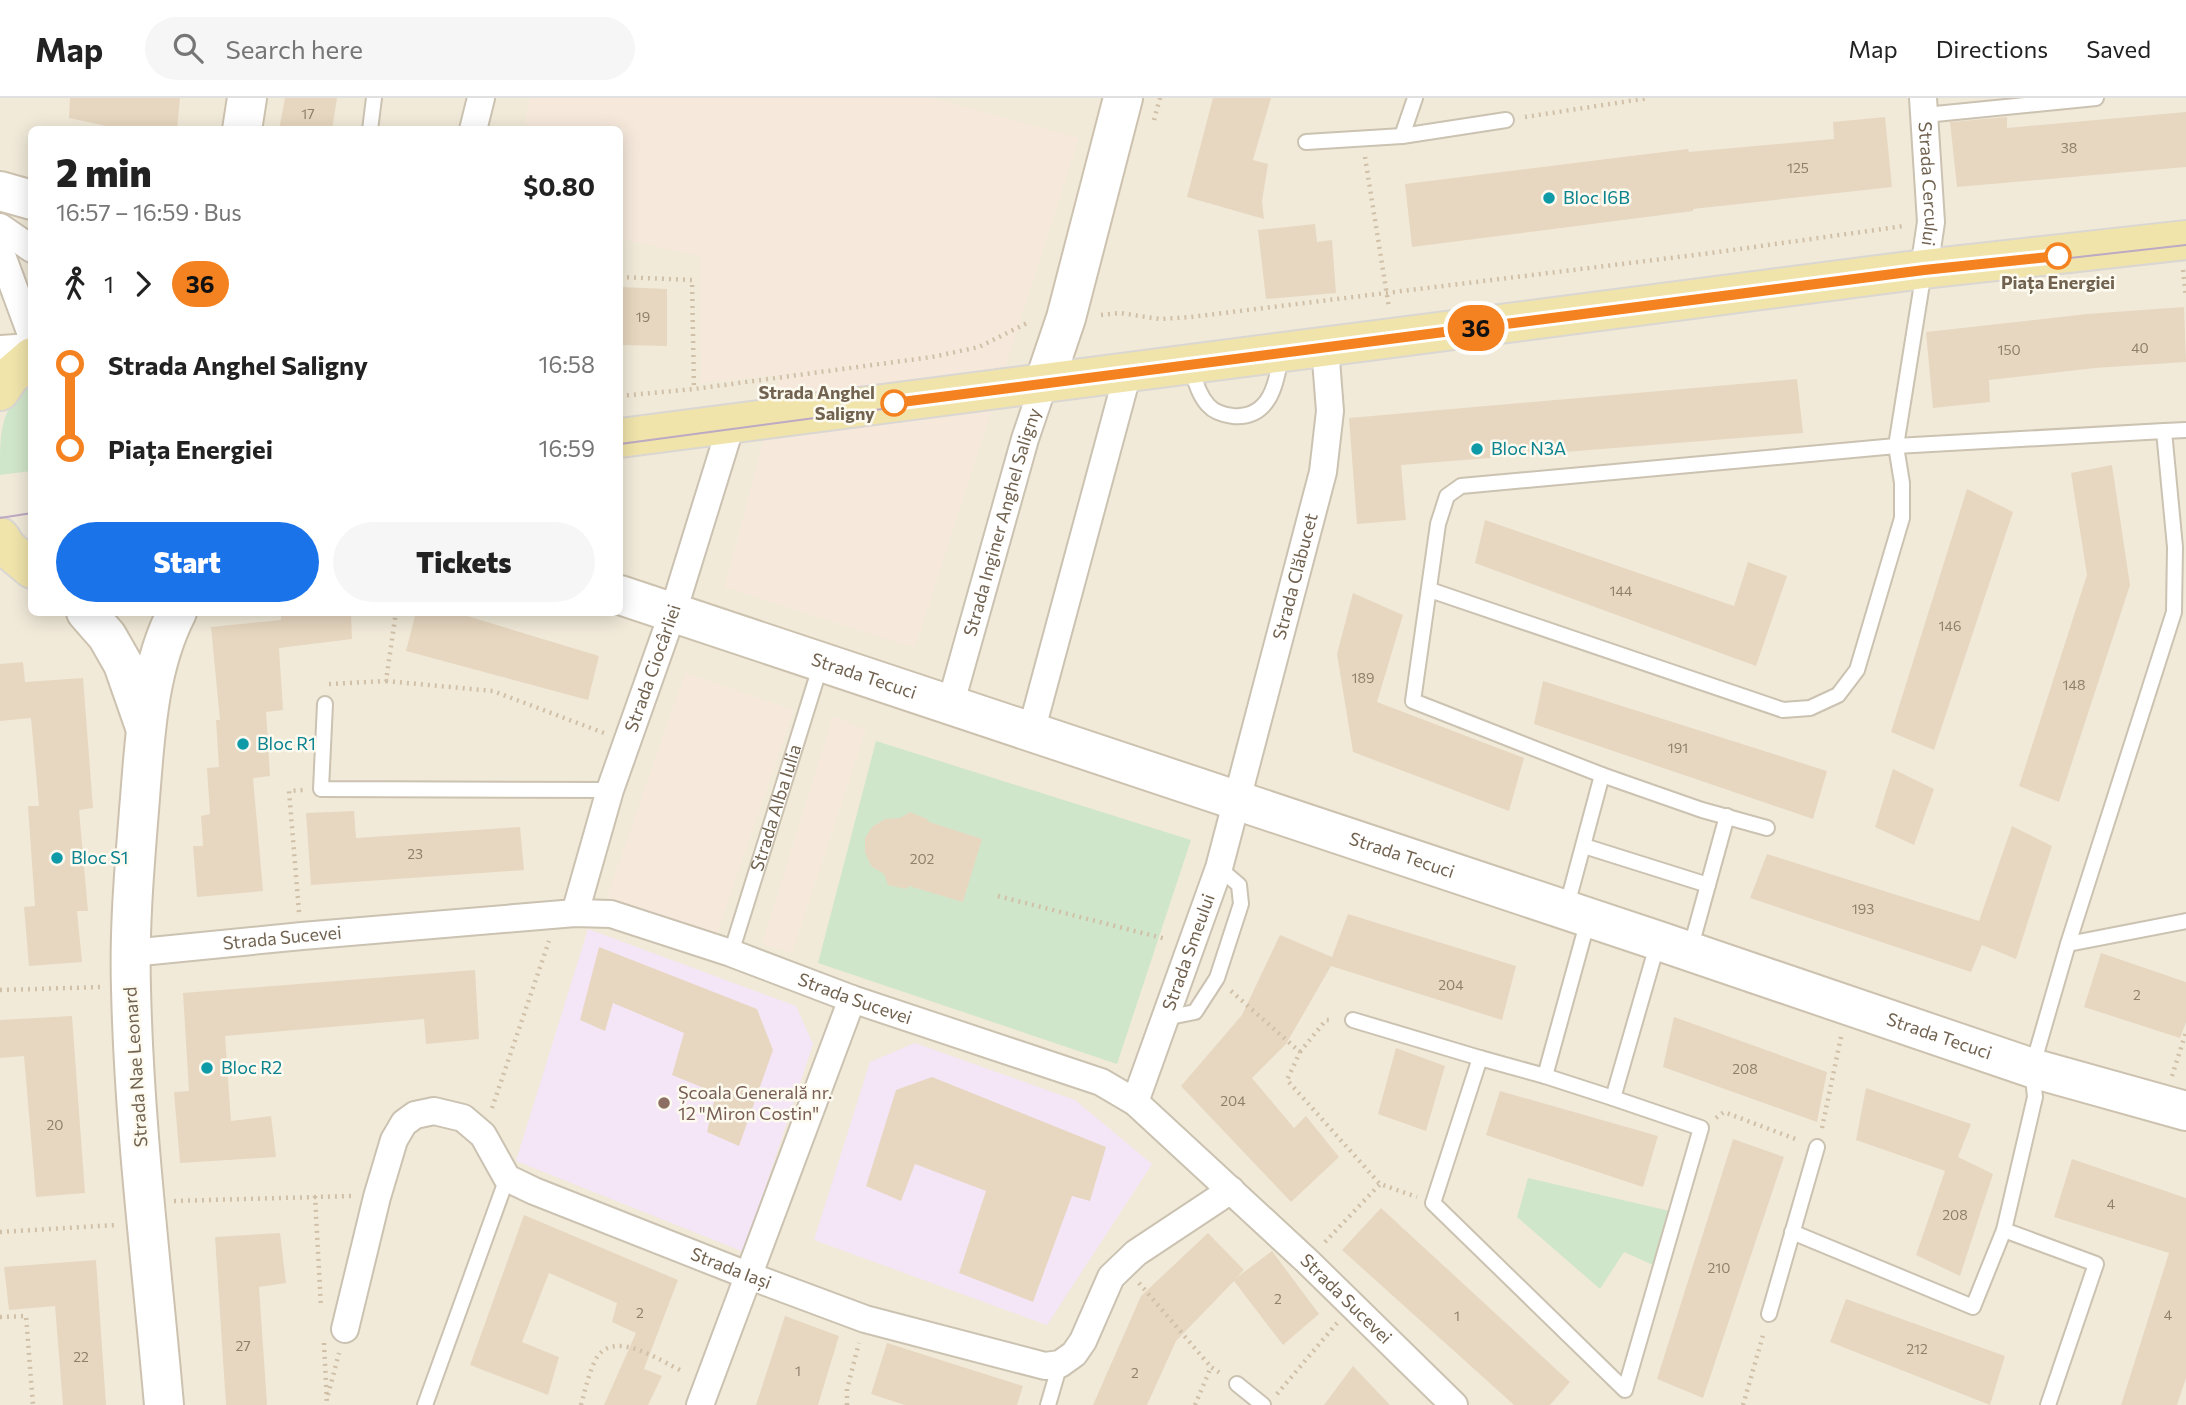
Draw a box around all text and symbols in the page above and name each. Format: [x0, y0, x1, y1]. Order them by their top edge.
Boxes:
search box [145, 17, 635, 80]
text: Map [35, 28, 103, 69]
icon: search [169, 29, 207, 67]
text: Search here [225, 33, 363, 64]
text: Map [1848, 34, 1898, 63]
text: Directions [1936, 34, 2048, 63]
text: Saved [2086, 34, 2151, 63]
house number: 17 [301, 105, 315, 122]
street label: Strada Cercului [1915, 121, 1943, 247]
house number: 38 [2061, 139, 2077, 156]
text: 2 min [56, 148, 151, 195]
house number: 125 [1787, 159, 1809, 176]
text: $0.80 [523, 170, 595, 201]
place label: Bloc I6B [1563, 186, 1630, 208]
marker: Bloc I6B [1541, 190, 1557, 206]
text: 16:57 – 16:59 · Bus [56, 198, 242, 226]
marker: Piața Energiei [2045, 243, 2071, 269]
icon: walk [56, 265, 94, 303]
icon: forward [124, 265, 162, 303]
text: 36 [186, 269, 215, 298]
text: 1 [104, 270, 114, 298]
place label: Piața Energiei [2001, 271, 2115, 294]
line badge: 36 [1444, 305, 1508, 351]
house number: 19 [636, 308, 650, 325]
text: 36 [1462, 313, 1490, 342]
house number: 40 [2131, 339, 2149, 356]
house number: 150 [1997, 341, 2021, 358]
text: Strada Anghel Saligny [108, 349, 368, 380]
text: 16:58 [539, 350, 595, 378]
place label: Strada Anghel Saligny [759, 381, 875, 424]
marker: Strada Anghel Saligny [881, 390, 907, 416]
street label: Strada Inginer Anghel Saligny [958, 405, 1045, 639]
text: Piața Energiei [108, 433, 273, 464]
text: 16:59 [539, 434, 595, 462]
place label: Bloc N3A [1491, 437, 1566, 459]
marker: Bloc N3A [1469, 441, 1485, 457]
street label: Strada Clăbucet [1267, 511, 1322, 642]
button: Start [56, 522, 319, 602]
button: Tickets [333, 522, 595, 602]
house number: 144 [1610, 582, 1633, 599]
street label: Strada Ciocârliei [619, 601, 685, 735]
house number: 146 [1939, 617, 1961, 634]
street label: Strada Tecuci [809, 647, 920, 703]
house number: 189 [1352, 669, 1374, 686]
house number: 148 [2063, 676, 2085, 693]
place label: Bloc R1 [257, 732, 316, 754]
marker: Bloc R1 [235, 736, 251, 752]
house number: 191 [1668, 739, 1688, 756]
street label: Strada Alba Iulia [745, 741, 805, 874]
street label: Strada Tecuci [1347, 827, 1458, 882]
house number: 23 [407, 845, 423, 862]
place label: Bloc S1 [71, 846, 129, 868]
marker: Bloc S1 [49, 850, 65, 866]
house number: 202 [910, 850, 935, 867]
street label: Strada Smeului [1157, 891, 1219, 1013]
house number: 193 [1852, 900, 1874, 917]
street label: Strada Sucevei [222, 921, 343, 954]
street label: Strada Sucevei [795, 967, 915, 1028]
house number: 204 [1438, 976, 1464, 993]
street label: Strada Nae Leonard [118, 986, 152, 1148]
house number: 2 [2133, 986, 2141, 1003]
street label: Strada Tecuci [1884, 1007, 1995, 1064]
place label: Bloc R2 [221, 1056, 282, 1078]
marker: Bloc R2 [199, 1060, 215, 1076]
house number: 208 [1732, 1060, 1758, 1077]
place label: Școala Generală nr. 12 "Miron Costin" [678, 1081, 832, 1124]
house number: 204 [1220, 1092, 1246, 1109]
marker: Școala Generală nr. 12 "Miron Costin" [656, 1095, 672, 1111]
house number: 20 [47, 1116, 63, 1133]
house number: 4 [2107, 1195, 2116, 1212]
house number: 208 [1942, 1206, 1968, 1223]
street label: Strada Iași [688, 1242, 775, 1293]
street label: Strada Sucevei [1296, 1249, 1397, 1348]
house number: 210 [1708, 1259, 1730, 1276]
house number: 2 [1274, 1290, 1282, 1307]
house number: 2 [636, 1304, 644, 1321]
house number: 4 [2164, 1306, 2173, 1323]
house number: 1 [1454, 1307, 1460, 1324]
house number: 27 [235, 1337, 251, 1354]
house number: 212 [1906, 1340, 1928, 1357]
house number: 22 [73, 1348, 89, 1365]
house number: 1 [795, 1362, 801, 1379]
house number: 2 [1131, 1364, 1139, 1381]

